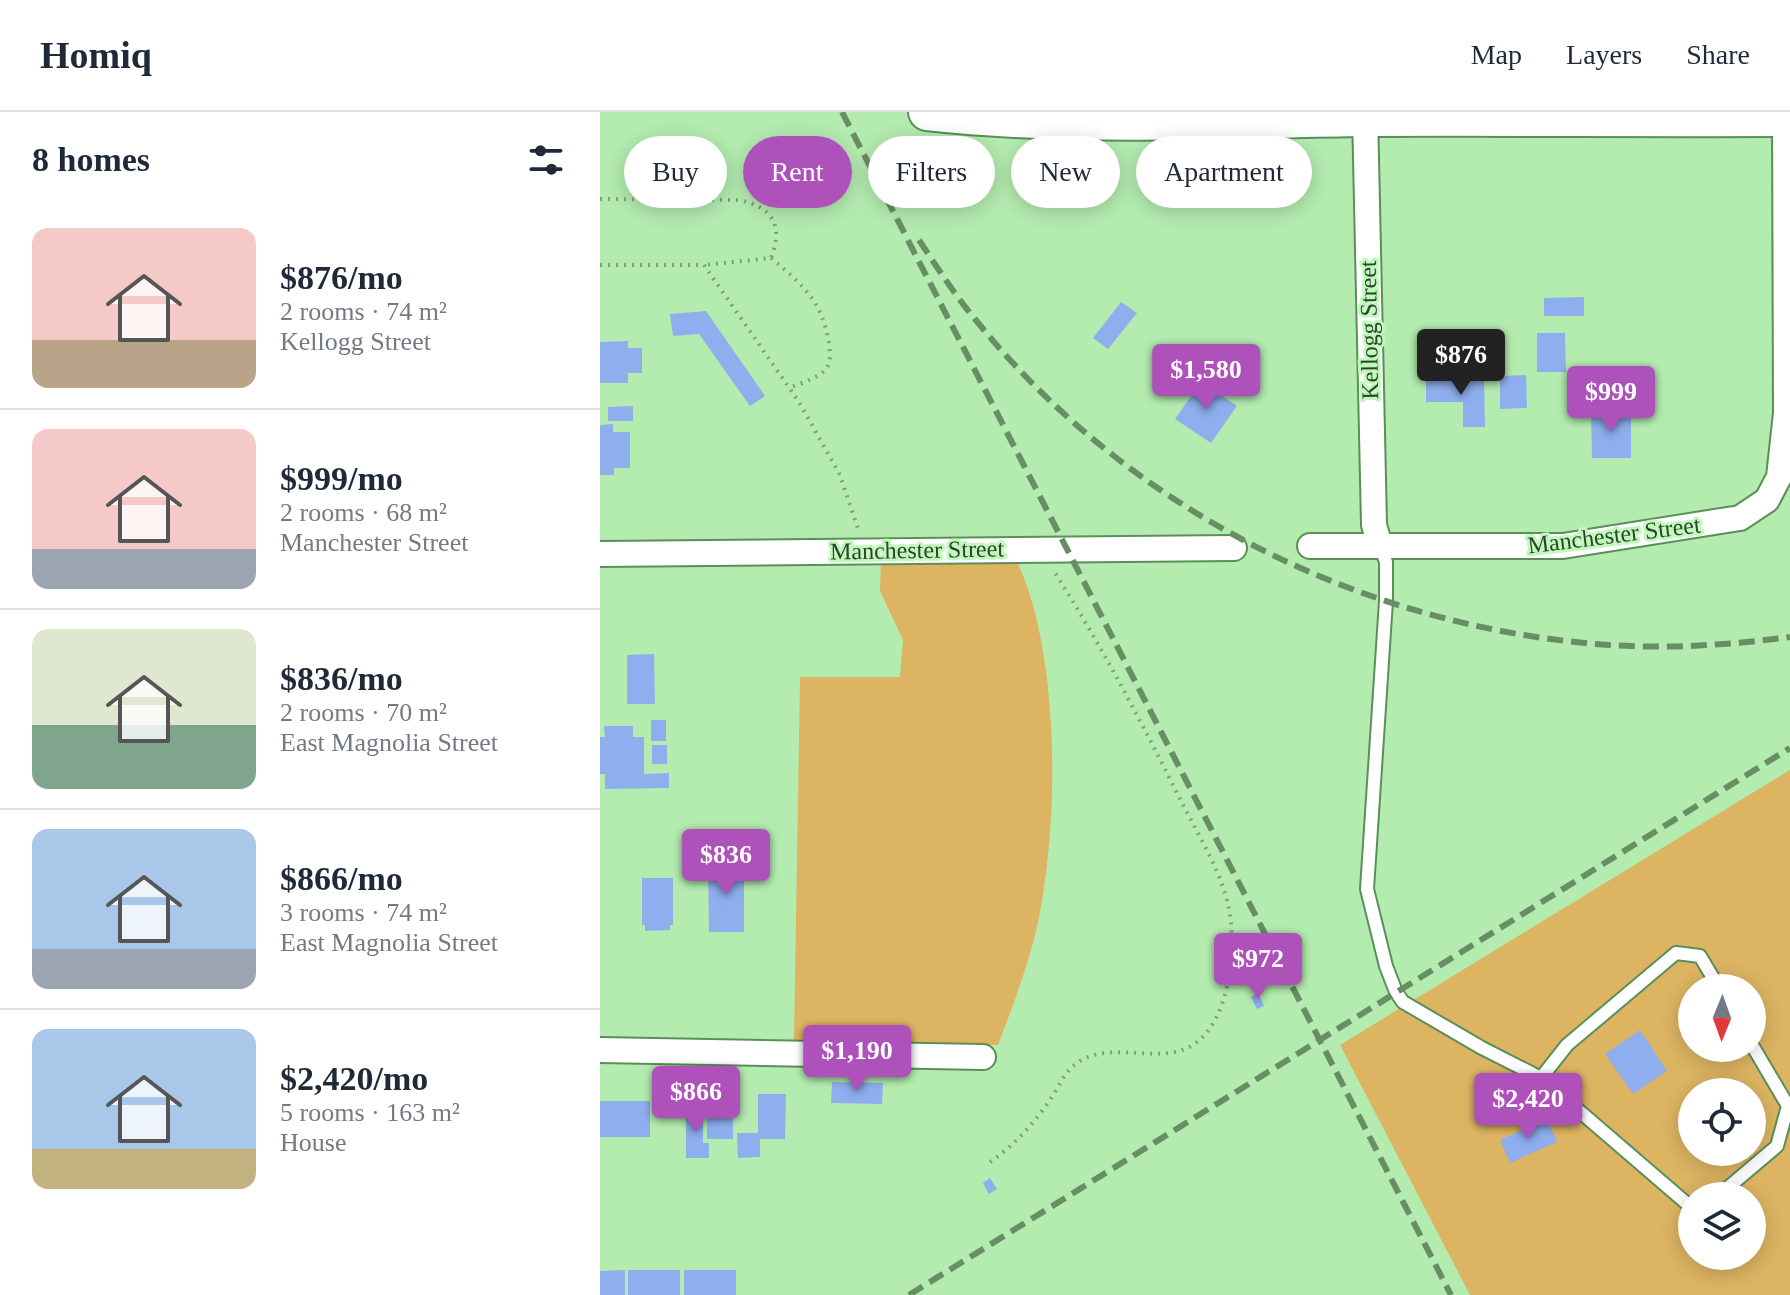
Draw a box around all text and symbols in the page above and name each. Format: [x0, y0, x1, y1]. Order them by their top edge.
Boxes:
text: Homiq [40, 34, 152, 76]
text: Map [1471, 39, 1522, 70]
text: Layers [1566, 39, 1642, 70]
text: Share [1686, 39, 1750, 70]
chip: Buy [624, 136, 727, 208]
chip: Rent [743, 136, 852, 208]
chip: Filters [868, 136, 995, 208]
chip: New [1011, 136, 1120, 208]
chip: Apartment [1136, 136, 1312, 208]
icon: filters [524, 138, 568, 182]
text: 8 homes [32, 141, 150, 178]
text: $876/mo [280, 259, 403, 296]
icon: home [96, 260, 192, 356]
street label: Kellogg Street [1355, 260, 1383, 400]
text: 2 rooms · 74 m² [280, 297, 447, 326]
text: Kellogg Street [280, 327, 431, 356]
pin: $876 [1414, 329, 1508, 397]
text: $876 [1435, 340, 1487, 369]
pin: $1,580 [1141, 344, 1271, 412]
text: $1,580 [1170, 355, 1242, 384]
pin: $999 [1564, 366, 1658, 434]
text: $999 [1585, 377, 1637, 406]
text: $999/mo [280, 460, 403, 497]
icon: home [96, 461, 192, 557]
text: 2 rooms · 68 m² [280, 498, 447, 527]
street label: Manchester Street [1526, 511, 1702, 559]
text: Manchester Street [280, 528, 468, 557]
street label: Manchester Street [830, 535, 1005, 565]
text: $836/mo [280, 660, 403, 697]
icon: home [96, 661, 192, 757]
text: 2 rooms · 70 m² [280, 698, 447, 727]
text: East Magnolia Street [280, 728, 498, 757]
pin: $836 [679, 829, 773, 897]
text: $836 [700, 840, 752, 869]
text: $866/mo [280, 860, 403, 897]
icon: home [96, 861, 192, 957]
text: 3 rooms · 74 m² [280, 898, 447, 927]
text: East Magnolia Street [280, 928, 498, 957]
pin: $972 [1211, 933, 1305, 1001]
text: $972 [1232, 944, 1284, 973]
north arrow [1678, 974, 1766, 1062]
map controls [1678, 974, 1766, 1270]
pin: $1,190 [792, 1025, 922, 1093]
text: $1,190 [821, 1036, 893, 1065]
text: $2,420/mo [280, 1060, 428, 1097]
icon: home [96, 1061, 192, 1157]
pin: $866 [649, 1066, 743, 1134]
pin: $2,420 [1463, 1073, 1593, 1141]
text: $866 [670, 1077, 722, 1106]
button: locate [1678, 1078, 1766, 1166]
text: $2,420 [1492, 1084, 1564, 1113]
text: 5 rooms · 163 m² [280, 1098, 460, 1127]
text: House [280, 1128, 346, 1157]
button: layers [1678, 1182, 1766, 1270]

